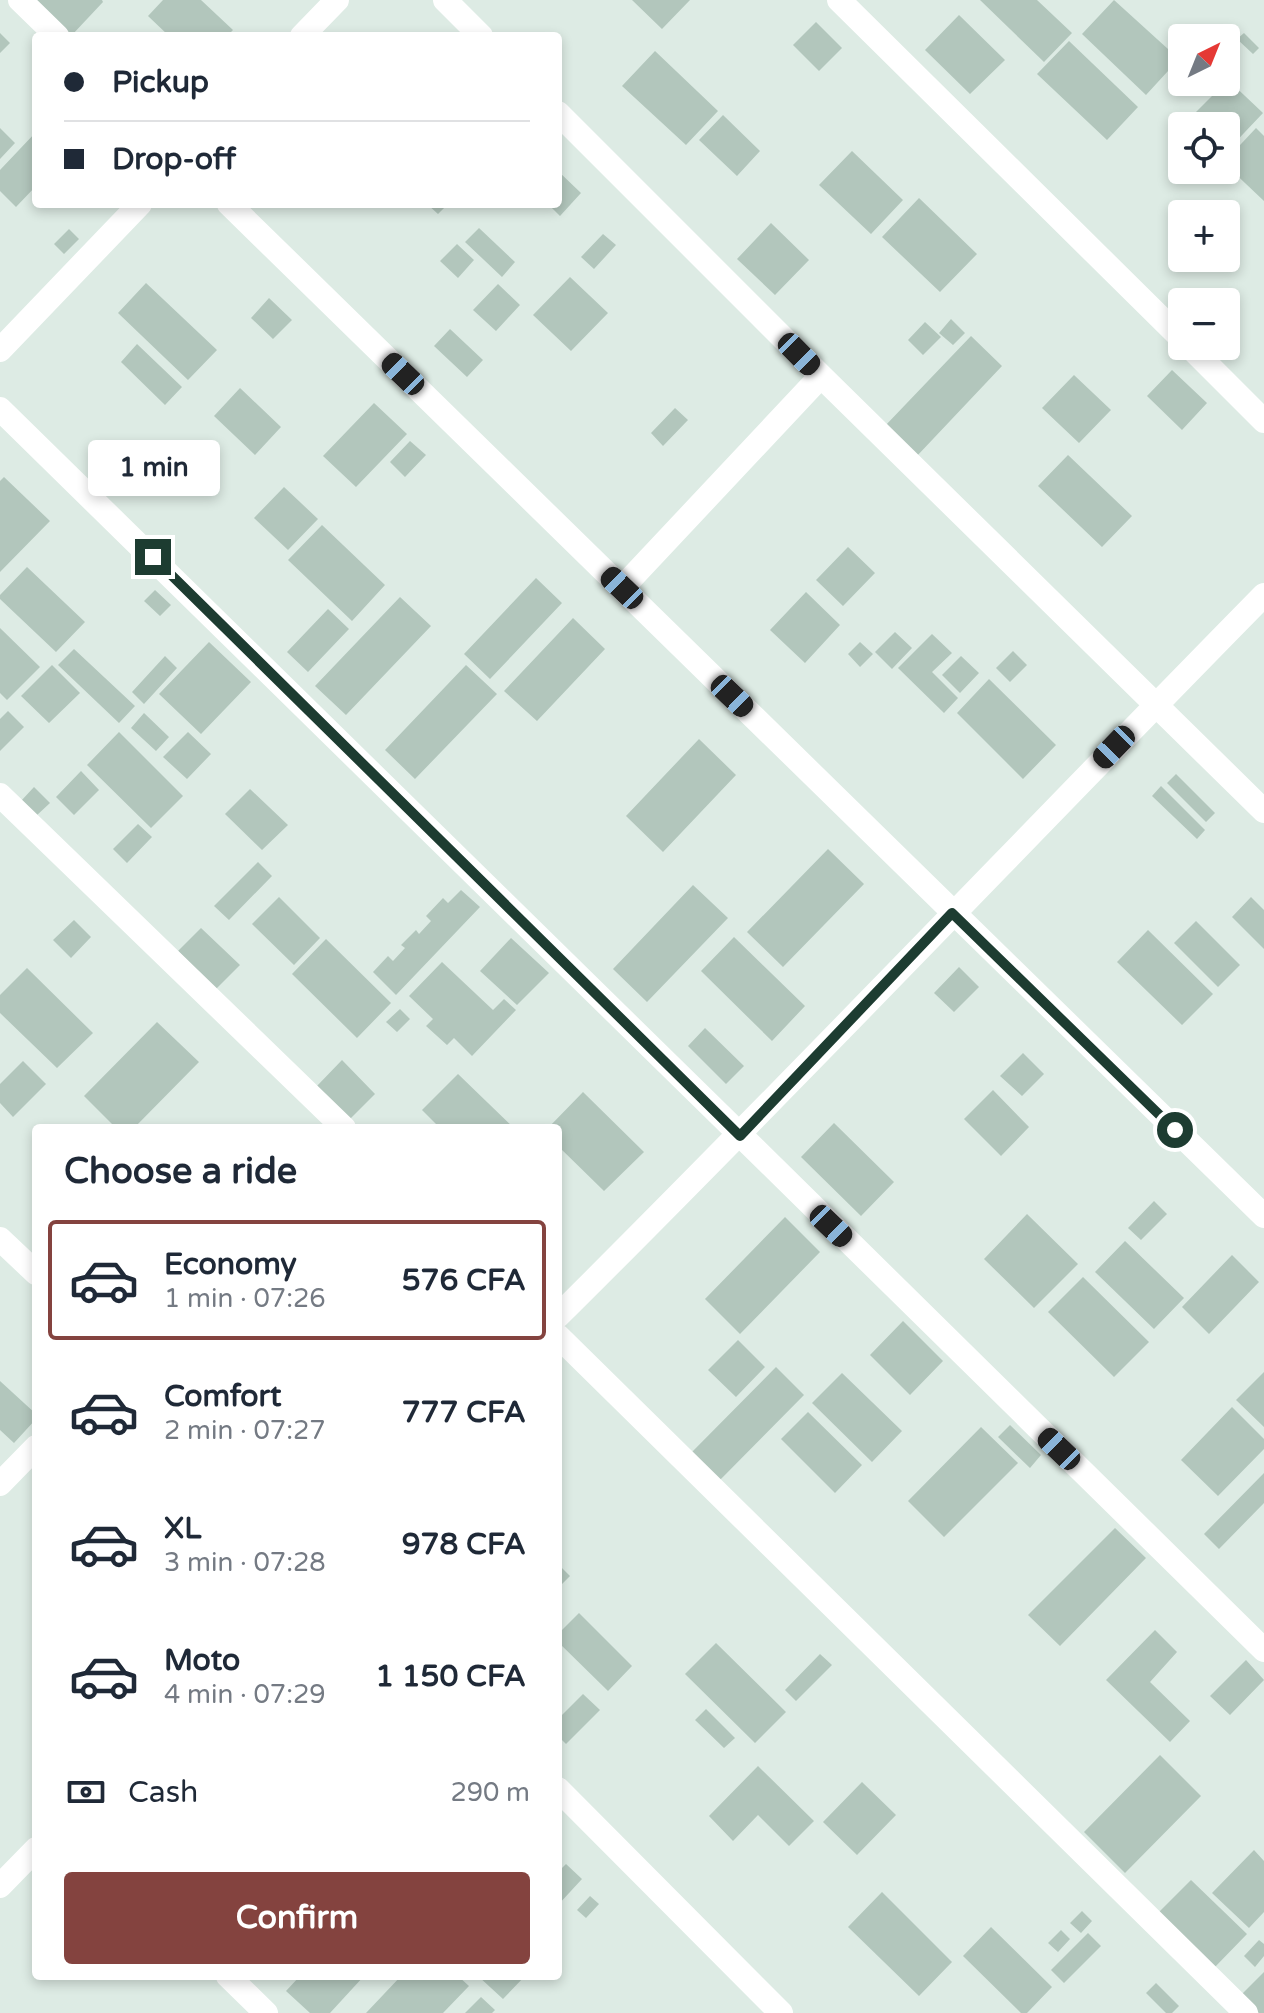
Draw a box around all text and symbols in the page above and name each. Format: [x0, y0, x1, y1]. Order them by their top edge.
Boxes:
north arrow [1168, 24, 1240, 96]
map controls [1168, 24, 1240, 360]
text: Pickup [112, 64, 209, 101]
button: locate [1168, 112, 1240, 184]
text: Drop-off [112, 141, 236, 178]
button: + [1168, 200, 1240, 272]
button: − [1168, 288, 1240, 360]
car [774, 329, 824, 379]
car [377, 349, 429, 399]
callout: 1 min [87, 441, 219, 497]
text: 1 min [119, 452, 189, 483]
route end [135, 539, 171, 575]
car [596, 563, 648, 613]
car [706, 671, 758, 721]
car [1089, 721, 1139, 773]
route start [1157, 1112, 1193, 1148]
text: Choose a ride [64, 1150, 297, 1193]
car [805, 1201, 857, 1251]
icon: car [68, 1244, 140, 1316]
text: Economy [164, 1246, 297, 1283]
text: 576 CFA [402, 1262, 526, 1299]
text: 1 min · 07:26 [164, 1283, 326, 1314]
icon: car [68, 1376, 140, 1448]
text: Comfort [164, 1378, 282, 1415]
text: 777 CFA [402, 1394, 526, 1431]
text: 2 min · 07:27 [164, 1415, 326, 1446]
car [1033, 1424, 1085, 1474]
icon: car [68, 1508, 140, 1580]
text: XL [164, 1510, 201, 1547]
text: 978 CFA [402, 1526, 526, 1563]
text: 3 min · 07:28 [164, 1547, 326, 1578]
icon: car [68, 1640, 140, 1712]
text: Moto [164, 1642, 240, 1679]
text: 1 150 CFA [375, 1658, 526, 1695]
text: 4 min · 07:29 [164, 1679, 326, 1710]
icon: cash [64, 1770, 108, 1814]
text: Cash [128, 1774, 198, 1811]
text: 290 m [450, 1777, 530, 1808]
button: Confirm [64, 1872, 530, 1964]

